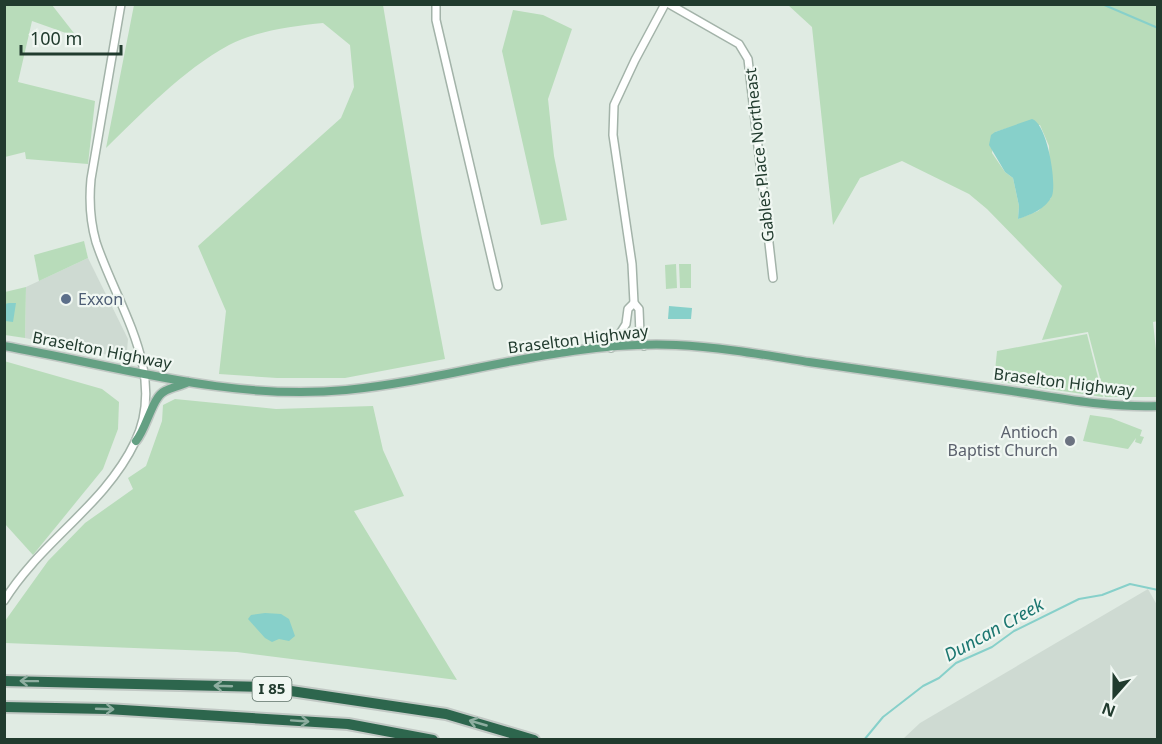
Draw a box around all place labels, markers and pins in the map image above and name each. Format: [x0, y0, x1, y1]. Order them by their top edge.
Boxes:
place label: Exxon [78, 288, 123, 310]
marker: Exxon [59, 292, 73, 306]
place label: Antioch Baptist Church [948, 421, 1058, 461]
marker: Antioch Baptist Church [1063, 434, 1077, 448]

